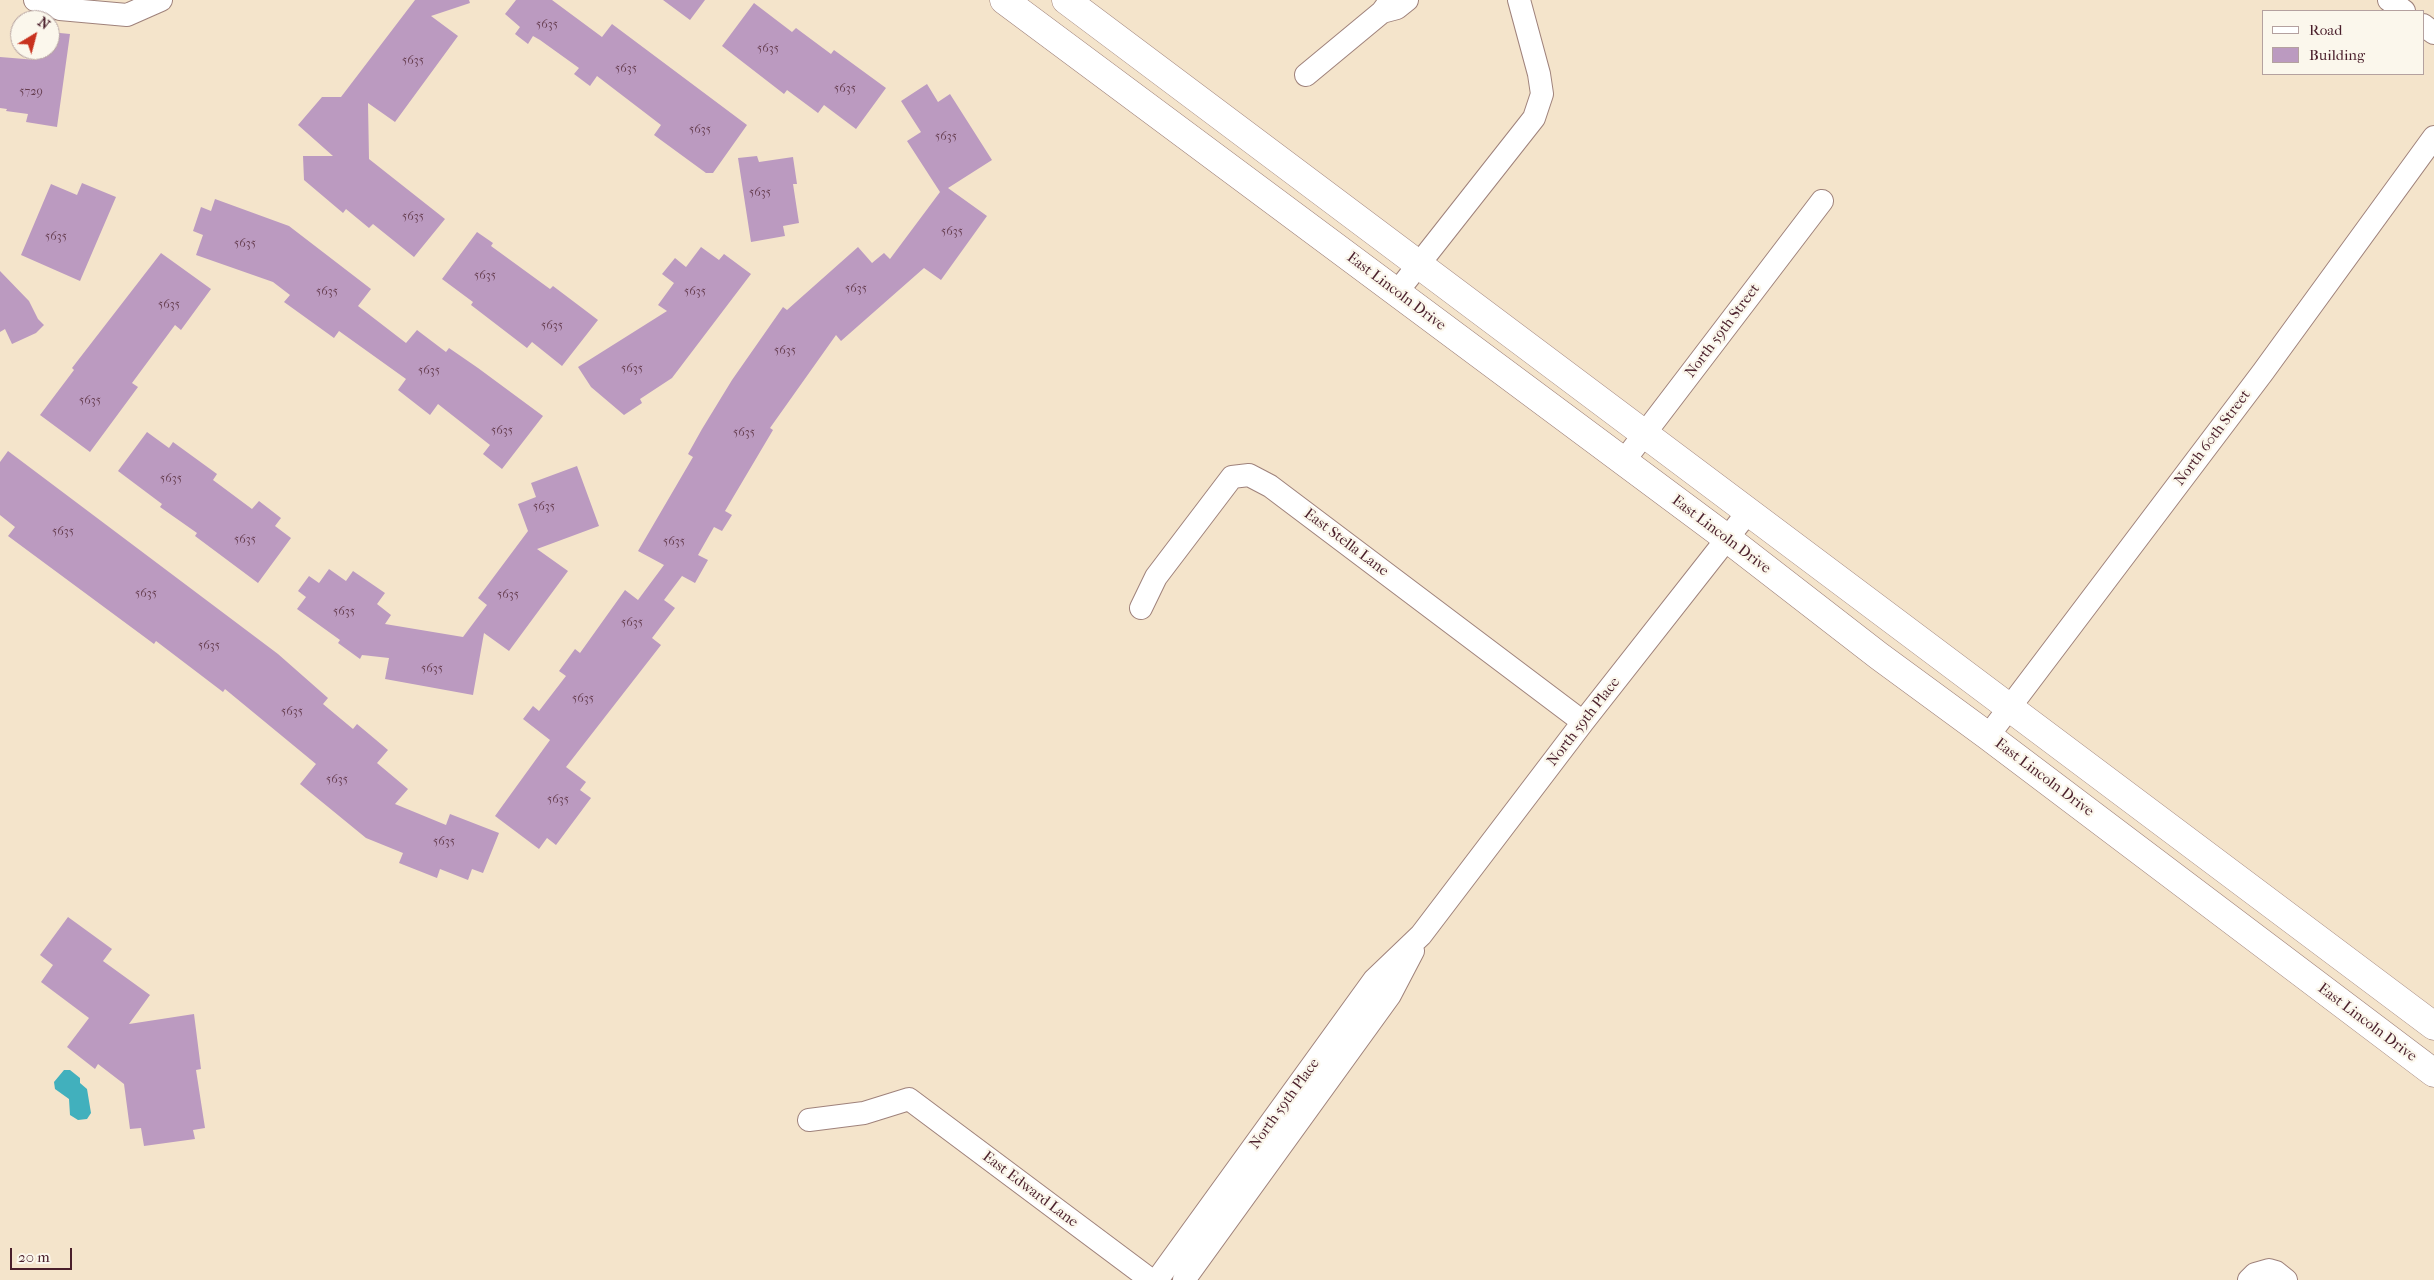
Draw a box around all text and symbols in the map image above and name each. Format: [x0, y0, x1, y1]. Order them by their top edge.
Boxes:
north arrow [10, 10, 60, 60]
legend [2262, 10, 2424, 75]
text: N [34, 13, 53, 33]
house number: 5635 [536, 18, 558, 32]
text: Road [2309, 21, 2342, 39]
house number: 5635 [757, 42, 779, 56]
text: Building [2309, 46, 2365, 64]
house number: 5635 [402, 54, 424, 68]
house number: 5635 [615, 62, 637, 76]
house number: 5635 [834, 82, 856, 96]
house number: 5729 [19, 85, 43, 99]
house number: 5635 [689, 123, 711, 137]
house number: 5635 [935, 130, 957, 144]
house number: 5635 [749, 186, 771, 200]
house number: 5635 [402, 210, 424, 224]
house number: 5635 [941, 225, 963, 239]
house number: 5635 [45, 230, 67, 244]
house number: 5635 [234, 237, 256, 251]
street label: East Lincoln Drive [1343, 249, 1449, 335]
house number: 5635 [474, 269, 496, 283]
street label: North 59th Street [1682, 280, 1764, 382]
house number: 5635 [845, 282, 867, 296]
house number: 5635 [316, 285, 338, 299]
house number: 5635 [684, 285, 706, 299]
house number: 5635 [158, 298, 180, 312]
house number: 5635 [541, 319, 563, 333]
house number: 5635 [774, 344, 796, 358]
house number: 5635 [621, 362, 643, 376]
house number: 5635 [418, 364, 440, 378]
street label: North 60th Street [2171, 387, 2255, 489]
house number: 5635 [79, 394, 101, 408]
house number: 5635 [491, 424, 513, 438]
house number: 5635 [733, 426, 755, 440]
house number: 5635 [160, 472, 182, 486]
street label: East Lincoln Drive [1668, 492, 1774, 578]
house number: 5635 [533, 500, 555, 514]
street label: East Stella Lane [1300, 505, 1392, 581]
house number: 5635 [52, 525, 74, 539]
house number: 5635 [234, 533, 256, 547]
house number: 5635 [663, 535, 685, 549]
house number: 5635 [135, 587, 157, 601]
house number: 5635 [497, 588, 519, 602]
house number: 5635 [333, 605, 355, 619]
house number: 5635 [621, 616, 643, 630]
house number: 5635 [198, 639, 220, 653]
house number: 5635 [421, 662, 443, 676]
street label: North 59th Place [1544, 674, 1624, 770]
house number: 5635 [572, 692, 594, 706]
house number: 5635 [281, 705, 303, 719]
street label: East Lincoln Drive [1991, 735, 2097, 821]
house number: 5635 [326, 773, 348, 787]
house number: 5635 [547, 793, 569, 807]
house number: 5635 [433, 835, 455, 849]
street label: East Lincoln Drive [2314, 980, 2420, 1066]
street label: North 59th Place [1246, 1055, 1324, 1153]
street label: East Edward Lane [979, 1148, 1081, 1232]
scale bar [12, 1238, 75, 1270]
text: 20 m [18, 1248, 50, 1266]

